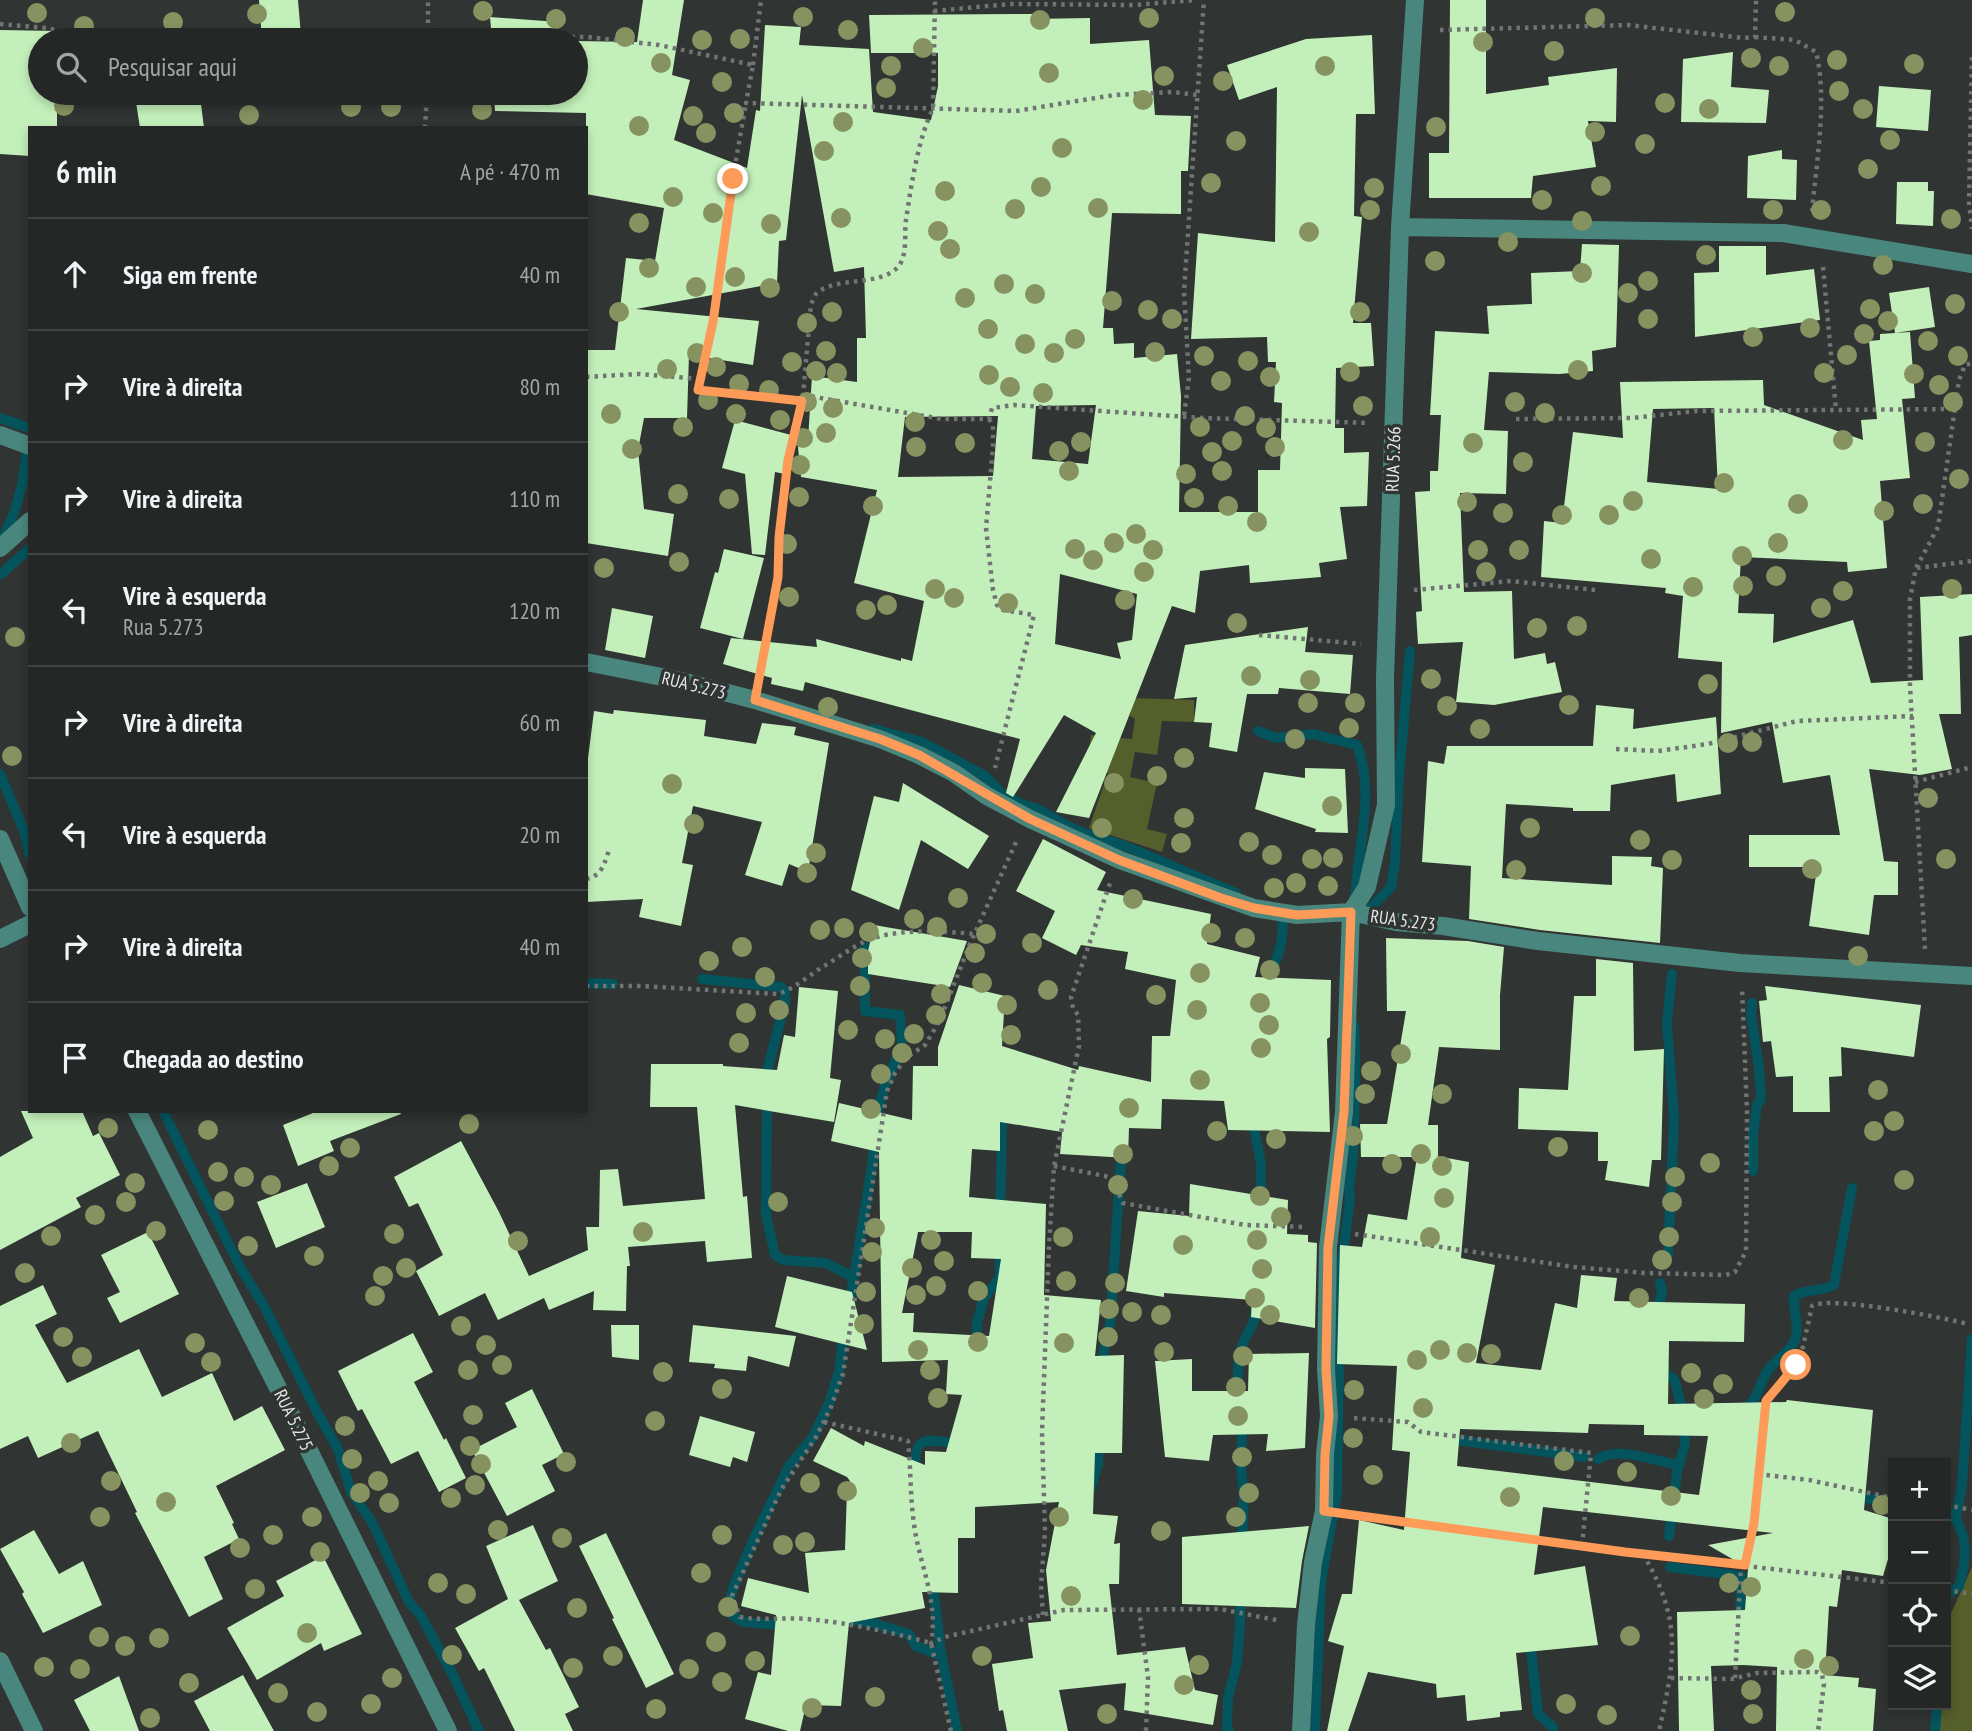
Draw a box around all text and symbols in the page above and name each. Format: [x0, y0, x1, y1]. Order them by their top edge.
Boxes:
search box [28, 28, 588, 105]
icon: search [52, 48, 90, 86]
text: Pesquisar aqui [108, 50, 237, 83]
text: 6 min [56, 152, 117, 191]
text: A pé · 470 m [460, 157, 560, 186]
route end [717, 163, 748, 194]
icon: ahead [56, 255, 94, 293]
text: Siga em frente [123, 258, 258, 291]
text: 40 m [519, 260, 560, 289]
icon: right [56, 367, 94, 405]
text: Vire à direita [123, 370, 242, 403]
text: 80 m [519, 372, 560, 401]
street label: RUA 5.266 [1380, 426, 1406, 492]
icon: right [56, 479, 94, 517]
text: Vire à direita [123, 482, 242, 515]
text: 110 m [509, 484, 560, 513]
text: Vire à esquerda [123, 579, 266, 612]
icon: left [56, 591, 94, 629]
text: 120 m [509, 596, 560, 625]
text: Rua 5.273 [123, 612, 204, 641]
street label: RUA 5.273 [660, 666, 728, 704]
icon: right [56, 703, 94, 741]
text: Vire à direita [123, 706, 242, 739]
text: 60 m [519, 708, 560, 737]
icon: left [56, 815, 94, 853]
text: Vire à esquerda [123, 818, 266, 851]
text: 20 m [519, 820, 560, 849]
street label: RUA 5.273 [1369, 904, 1437, 936]
icon: right [56, 927, 94, 965]
text: Vire à direita [123, 930, 242, 963]
text: 40 m [519, 932, 560, 961]
icon: arrive [56, 1039, 94, 1077]
text: Chegada ao destino [123, 1042, 304, 1075]
route start [1780, 1349, 1811, 1380]
street label: RUA 5.275 [269, 1386, 319, 1454]
map controls [1888, 1458, 1951, 1710]
button: + [1888, 1458, 1951, 1521]
button: − [1888, 1521, 1951, 1584]
button: locate [1888, 1584, 1951, 1647]
button: layers [1888, 1647, 1951, 1710]

